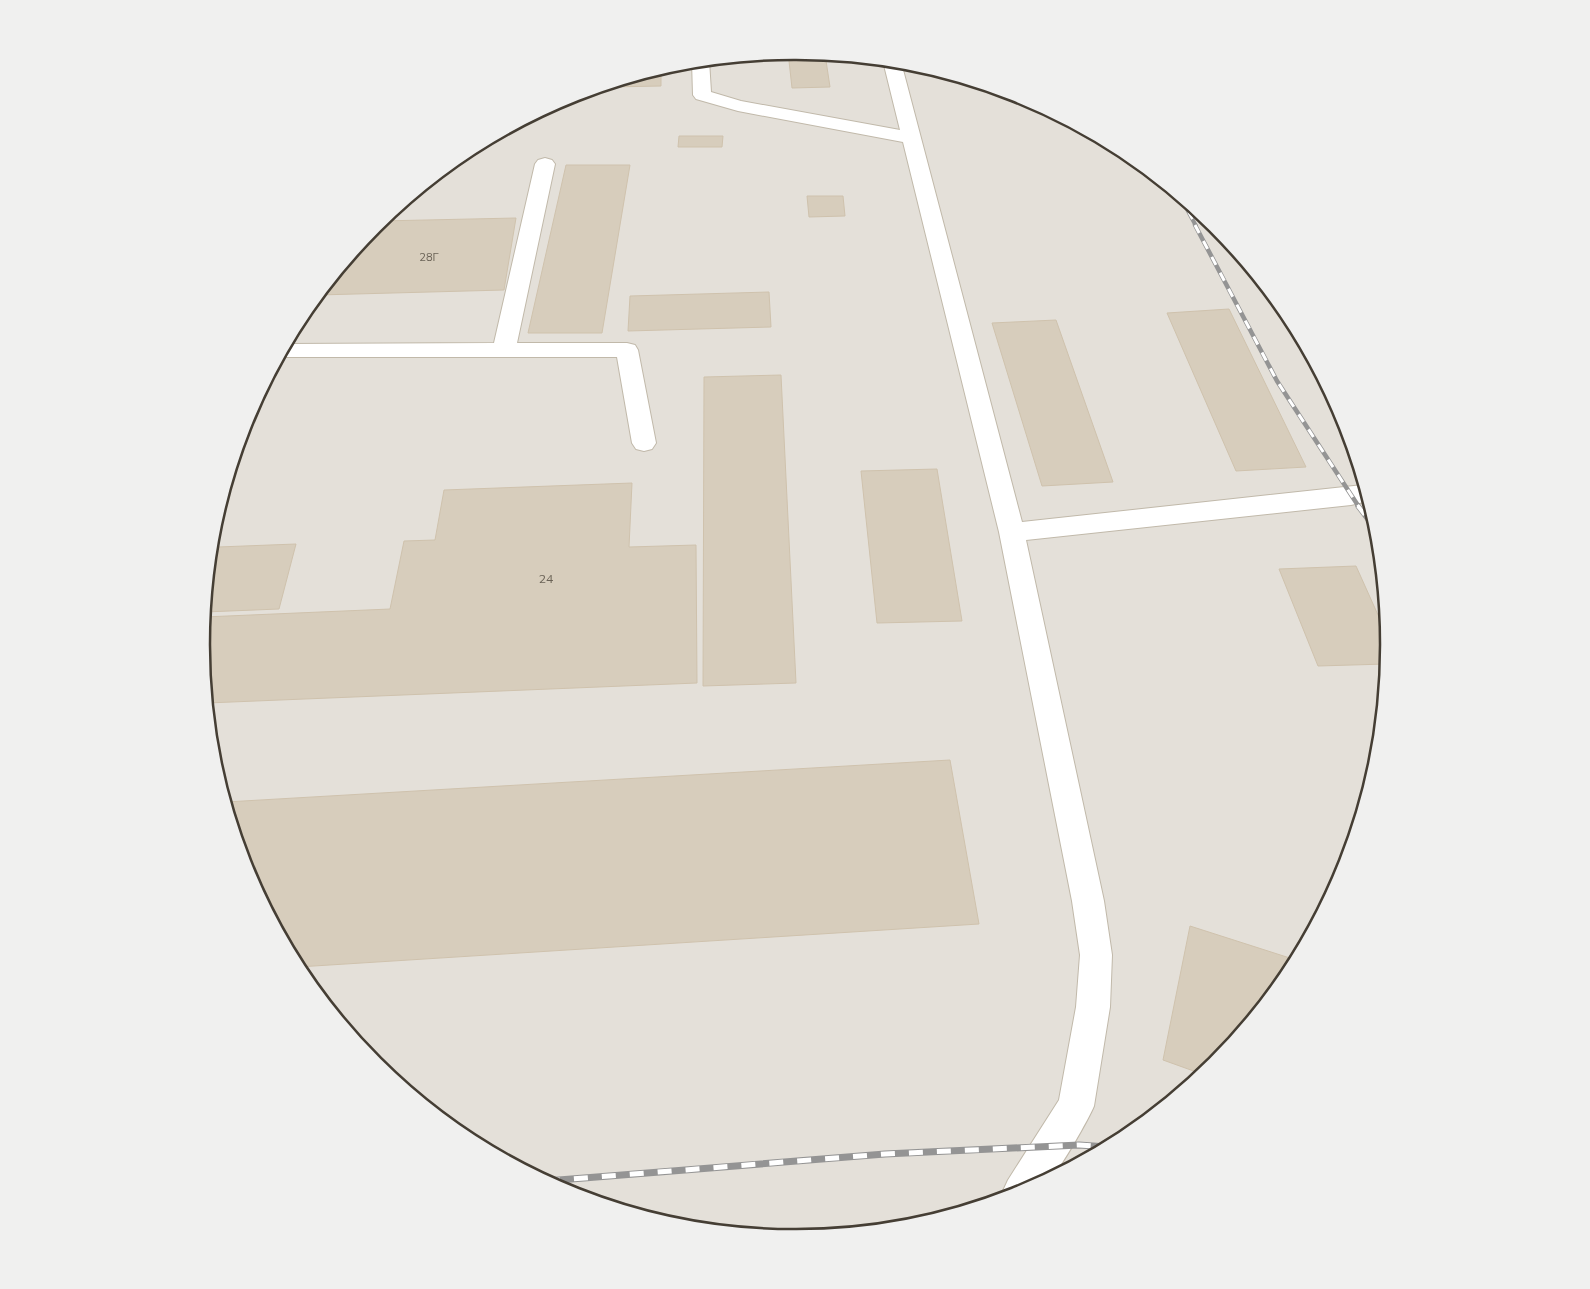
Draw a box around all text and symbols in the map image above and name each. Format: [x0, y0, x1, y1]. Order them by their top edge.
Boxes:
house number: 28Г [419, 250, 439, 264]
house number: 24 [539, 571, 553, 586]

